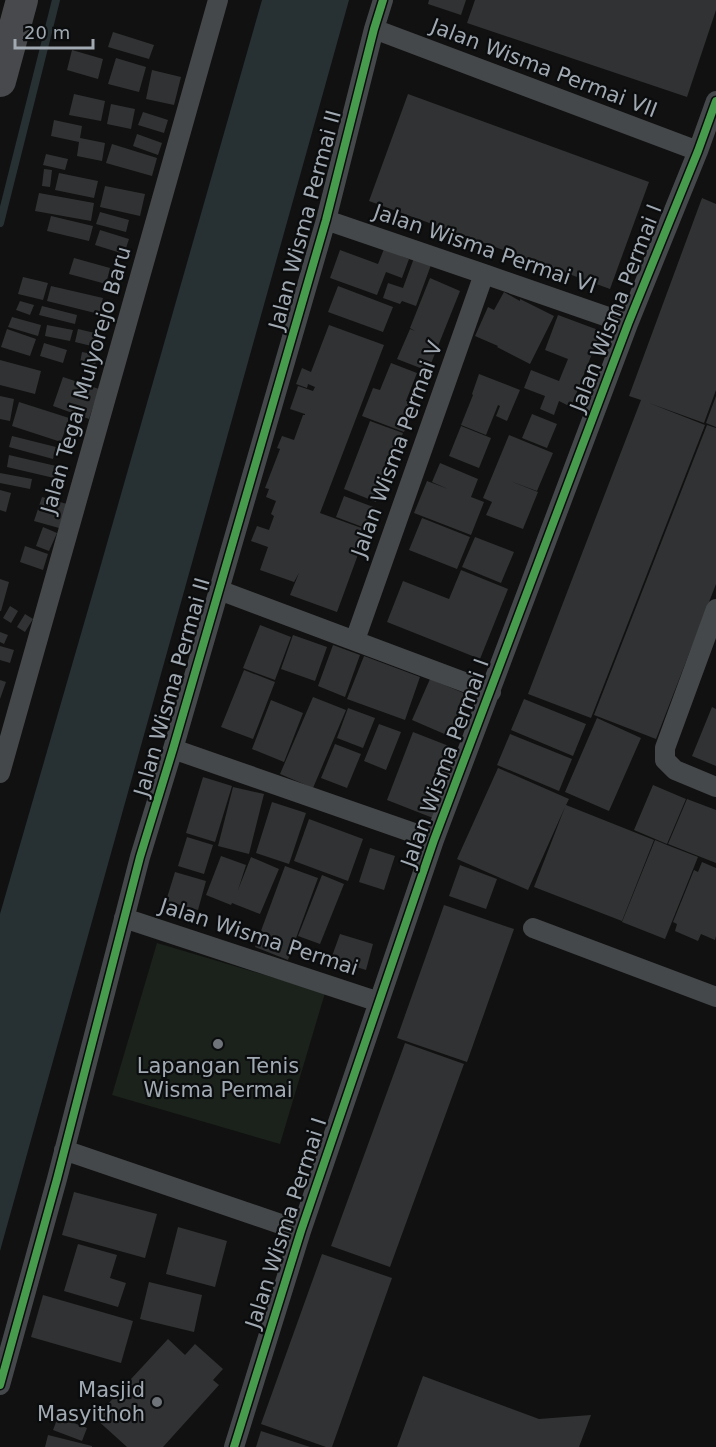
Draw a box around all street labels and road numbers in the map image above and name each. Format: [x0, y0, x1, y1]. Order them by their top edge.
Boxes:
street label: Jalan Wisma Permai VII [426, 13, 661, 122]
street label: Jalan Wisma Permai II [264, 108, 346, 334]
street label: Jalan Wisma Permai VI [368, 199, 600, 298]
street label: Jalan Wisma Permai I [565, 201, 667, 417]
street label: Jalan Tegal Mulyorejo Baru [36, 244, 136, 518]
street label: Jalan Wisma Permai V [346, 337, 448, 562]
street label: Jalan Wisma Permai II [129, 575, 215, 801]
street label: Jalan Wisma Permai I [395, 656, 494, 872]
street label: Jalan Wisma Permai [155, 893, 361, 980]
street label: Jalan Wisma Permai I [240, 1115, 331, 1333]

